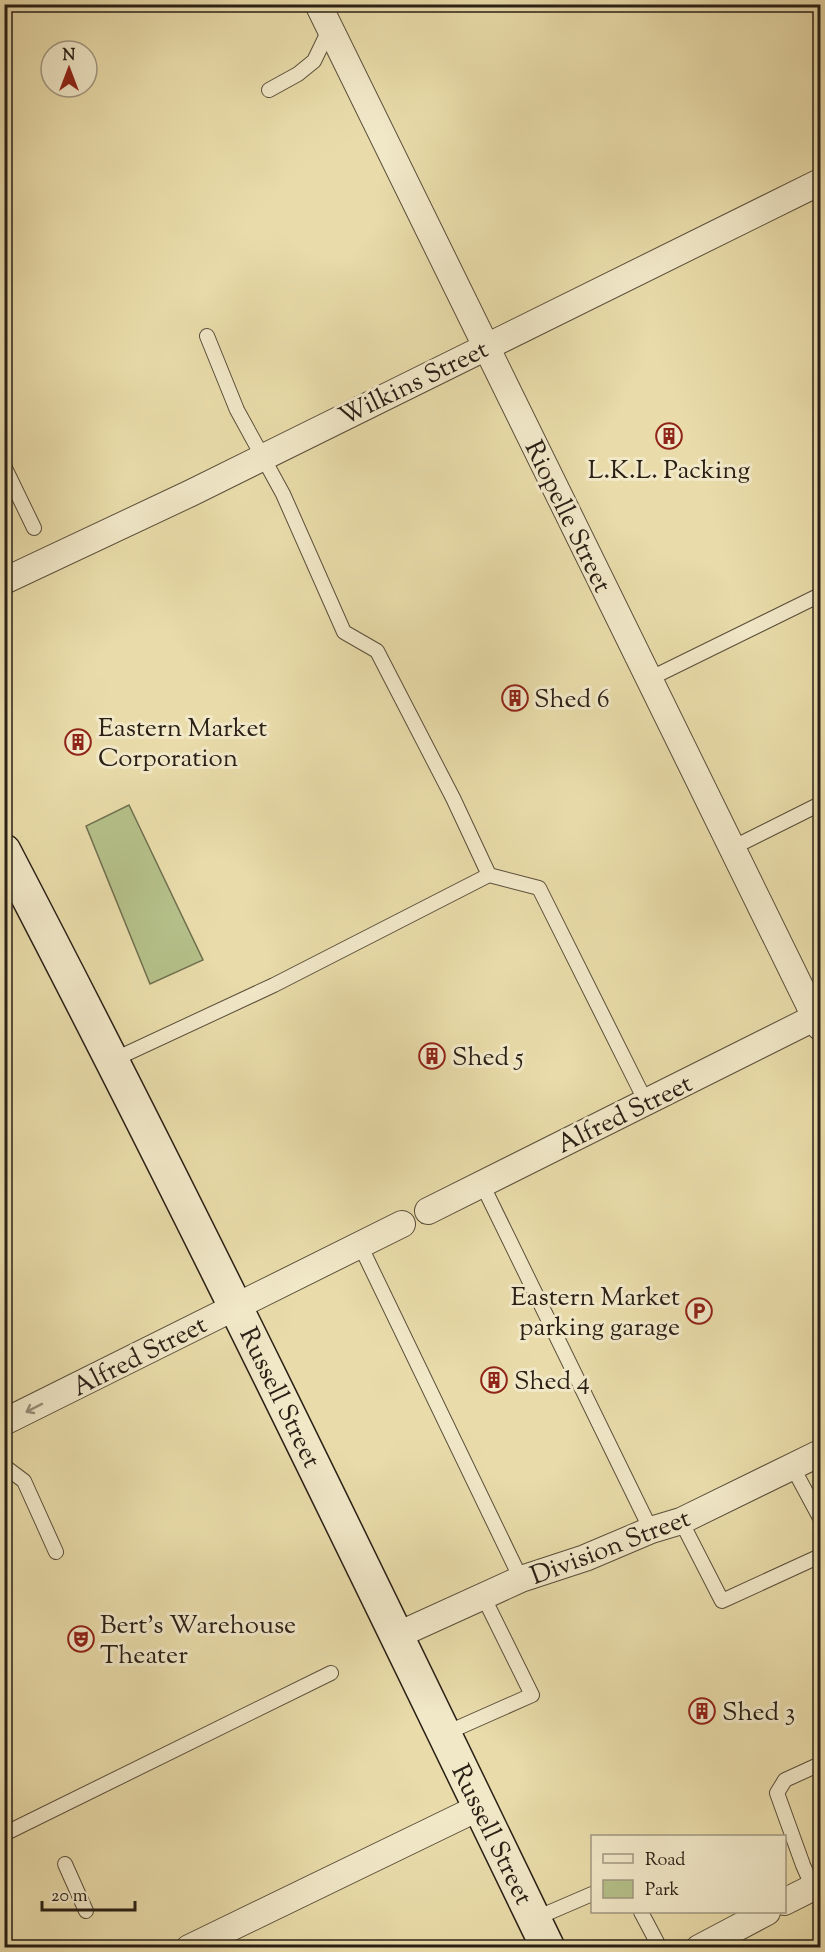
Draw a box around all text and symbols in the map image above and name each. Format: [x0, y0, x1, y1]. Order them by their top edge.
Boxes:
north arrow [39, 39, 99, 99]
text: N [63, 45, 76, 68]
street label: Wilkins Street [333, 332, 495, 436]
building icon: L.K.L. Packing [654, 421, 684, 451]
street label: Riopelle Street [514, 435, 620, 600]
place label: L.K.L. Packing [588, 453, 750, 490]
place label: Shed 6 [534, 682, 610, 719]
building icon: Shed 6 [500, 683, 530, 713]
place label: Eastern Market Corporation [98, 711, 267, 778]
building icon: Eastern Market Corporation [63, 727, 93, 757]
place label: Shed 5 [452, 1040, 524, 1077]
building icon: Shed 5 [417, 1041, 447, 1071]
street label: Alfred Street [551, 1066, 699, 1164]
place label: Eastern Market parking garage [511, 1280, 680, 1347]
parking icon: Eastern Market parking garage [684, 1296, 714, 1326]
street label: Alfred Street [66, 1307, 214, 1407]
street label: Russell Street [229, 1321, 329, 1475]
place label: Shed 4 [514, 1364, 590, 1401]
building icon: Shed 4 [479, 1365, 509, 1395]
one-way arrow [25, 1402, 43, 1414]
street label: Division Street [526, 1501, 696, 1596]
place label: Bert's Warehouse Theater [100, 1608, 296, 1675]
theatre icon: Bert's Warehouse Theater [66, 1624, 96, 1654]
place label: Shed 3 [722, 1695, 795, 1732]
building icon: Shed 3 [687, 1696, 717, 1726]
street label: Russell Street [441, 1758, 541, 1912]
legend [591, 1835, 786, 1913]
text: Road [645, 1848, 685, 1874]
scale bar [42, 1874, 135, 1912]
text: Park [645, 1878, 680, 1904]
text: 20 m [51, 1884, 88, 1910]

